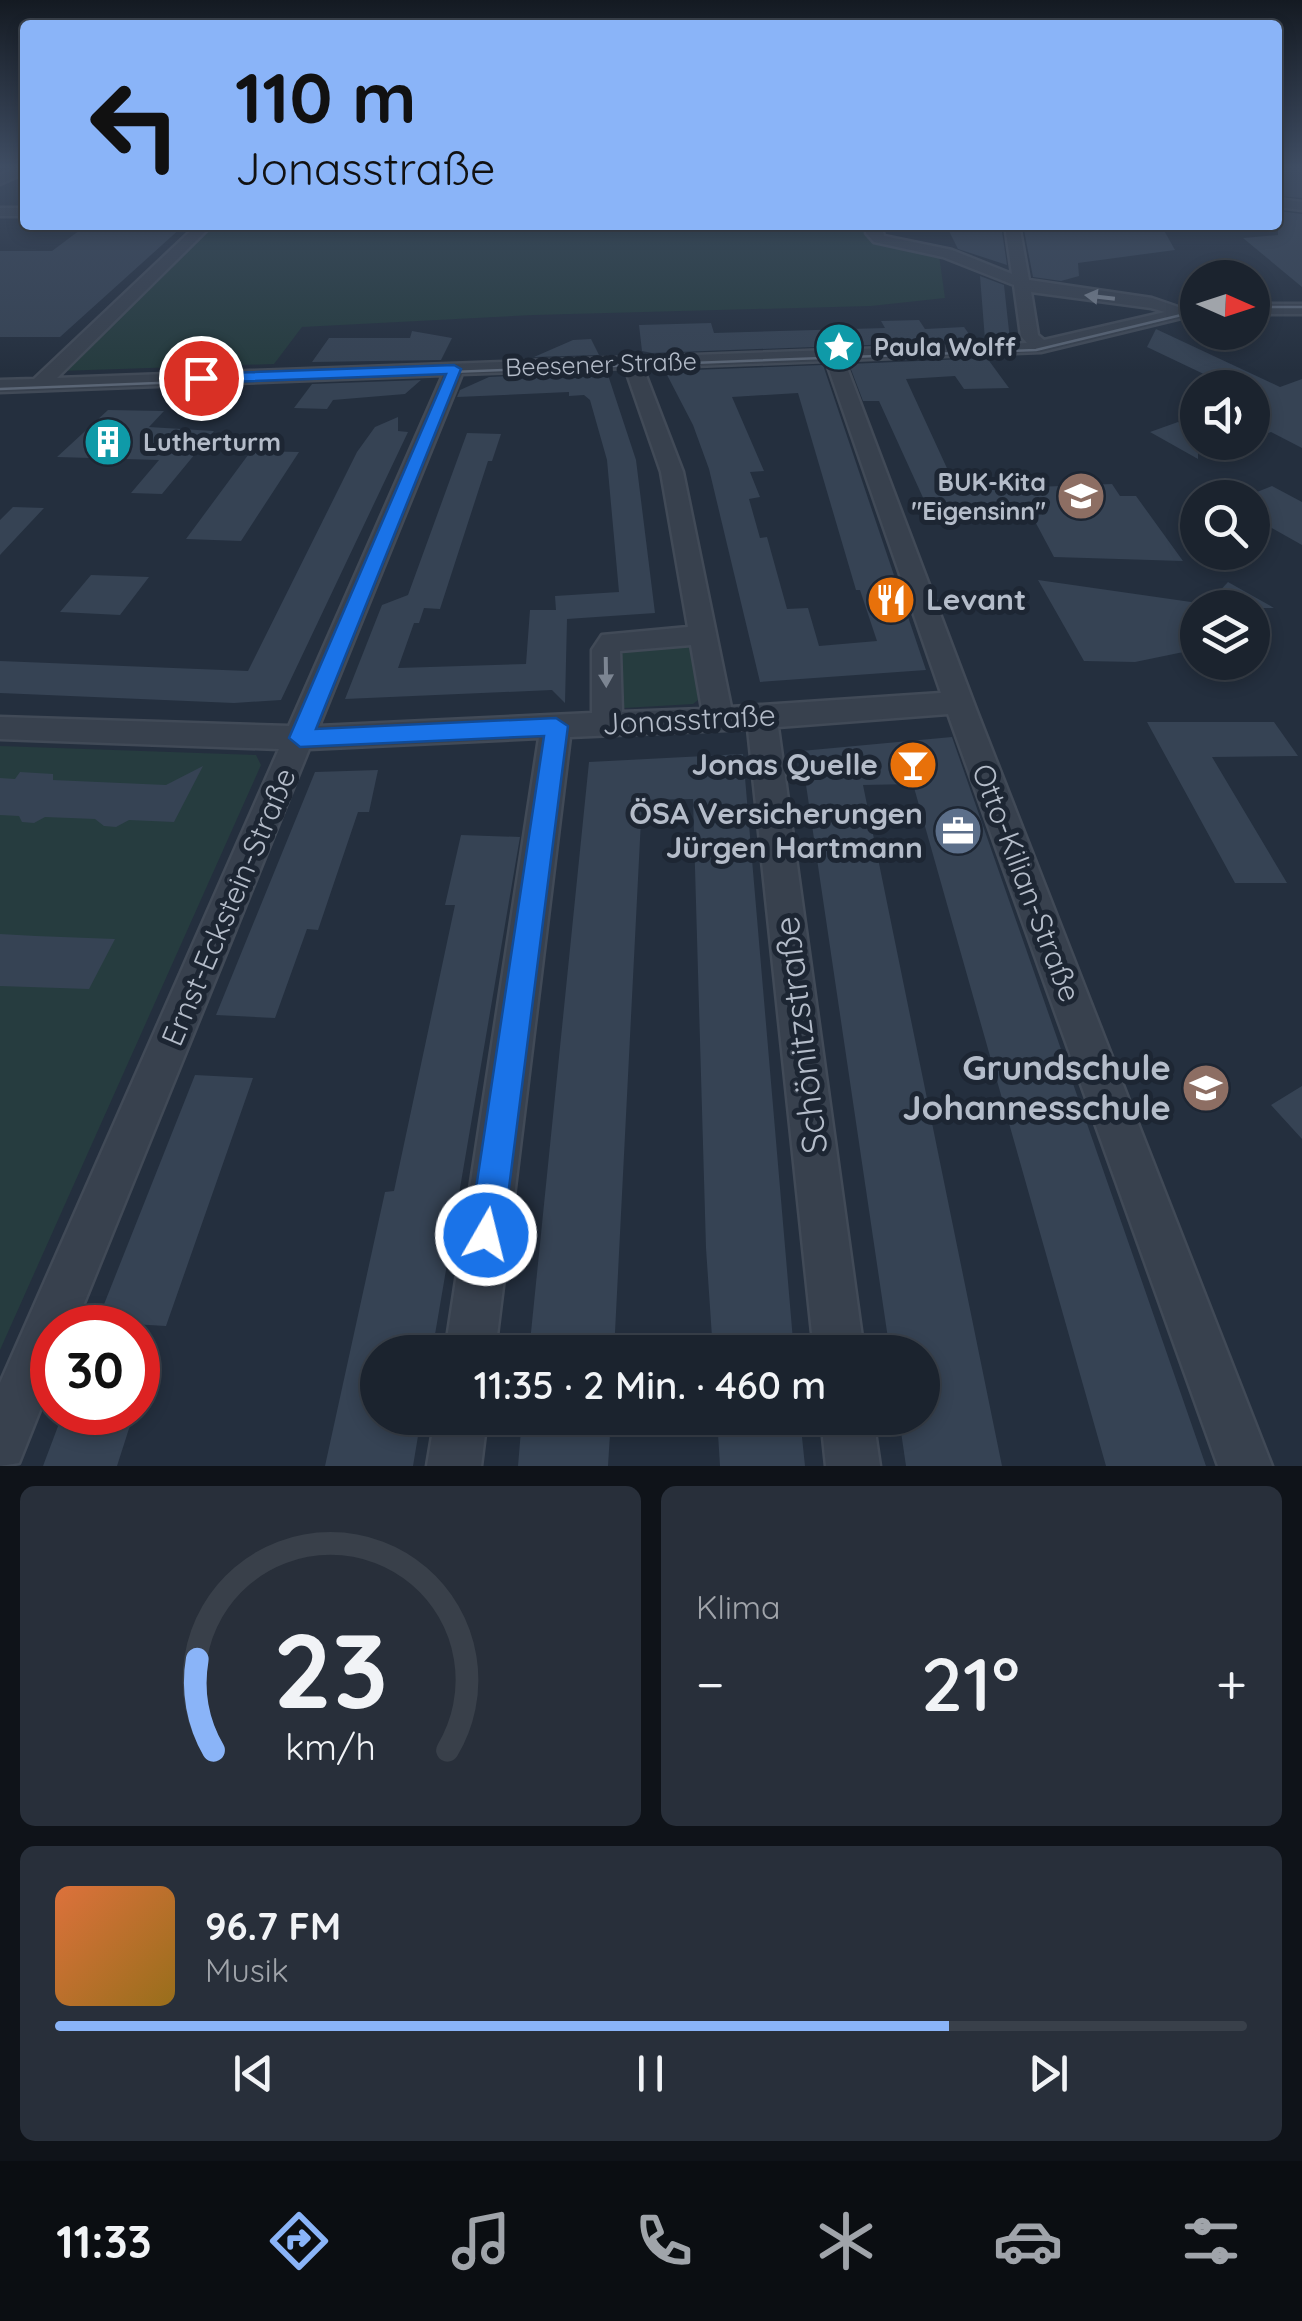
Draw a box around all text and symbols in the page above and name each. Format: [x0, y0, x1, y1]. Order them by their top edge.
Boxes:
text: 110 m [235, 53, 417, 141]
icon: left [70, 60, 200, 190]
text: Jonasstraße [235, 140, 495, 196]
north arrow [1180, 260, 1270, 350]
map controls [1180, 260, 1270, 680]
one-way arrow [1084, 289, 1115, 305]
place icon: Paula Wolff [813, 321, 865, 373]
place label: Paula Wolff [874, 331, 1016, 362]
pin [159, 336, 244, 421]
street label: Beesener Straße [505, 345, 697, 382]
icon: arrive [174, 351, 229, 406]
button: sound [1180, 370, 1270, 460]
building icon: Lutherturm [82, 416, 134, 468]
place label: Lutherturm [143, 426, 281, 457]
place label: BUK-Kita "Eigensinn" [911, 466, 1046, 526]
school or university icon: BUK-Kita "Eigensinn" [1055, 470, 1107, 522]
button: search [1180, 480, 1270, 570]
restaurant icon: Levant [865, 574, 917, 626]
place label: Levant [926, 580, 1026, 618]
button: layers [1180, 590, 1270, 680]
one-way arrow [598, 657, 614, 689]
street label: Jonasstraße [601, 695, 777, 743]
bar icon: Jonas Quelle [887, 739, 939, 791]
place label: Jonas Quelle [692, 745, 878, 783]
street label: Otto-Kilian-Straße [964, 758, 1090, 1007]
street label: Ernst-Eckstein-Straße [152, 762, 304, 1051]
place label: ÖSA Versicherungen Jürgen Hartmann [629, 794, 923, 866]
office icon: ÖSA Versicherungen Jürgen Hartmann [932, 805, 984, 857]
street label: Schönitzstraße [764, 914, 836, 1156]
place label: Grundschule Johannesschule [902, 1045, 1171, 1129]
school or university icon: Grundschule Johannesschule [1180, 1062, 1232, 1114]
position arrow [434, 1183, 538, 1287]
speed limit sign: 30 [30, 1305, 160, 1435]
text: 11:35 · 2 Min. · 460 m [474, 1361, 826, 1409]
text: Klima [696, 1587, 780, 1627]
text: 23 [273, 1604, 388, 1734]
text: 21° [921, 1636, 1020, 1730]
text: − [696, 1649, 725, 1718]
text: + [1216, 1649, 1247, 1718]
text: km/h [285, 1724, 376, 1769]
text: 96.7 FM [205, 1902, 341, 1950]
text: Musik [205, 1950, 289, 1990]
icon: previous [226, 2046, 281, 2101]
icon: pause [623, 2046, 678, 2101]
icon: next [1021, 2046, 1076, 2101]
icon: directions [264, 2206, 334, 2276]
icon: music [446, 2206, 516, 2276]
icon: phone [629, 2206, 699, 2276]
icon: climate [811, 2206, 881, 2276]
icon: car [993, 2206, 1063, 2276]
icon: filters [1176, 2206, 1246, 2276]
text: 11:33 [56, 2213, 152, 2269]

